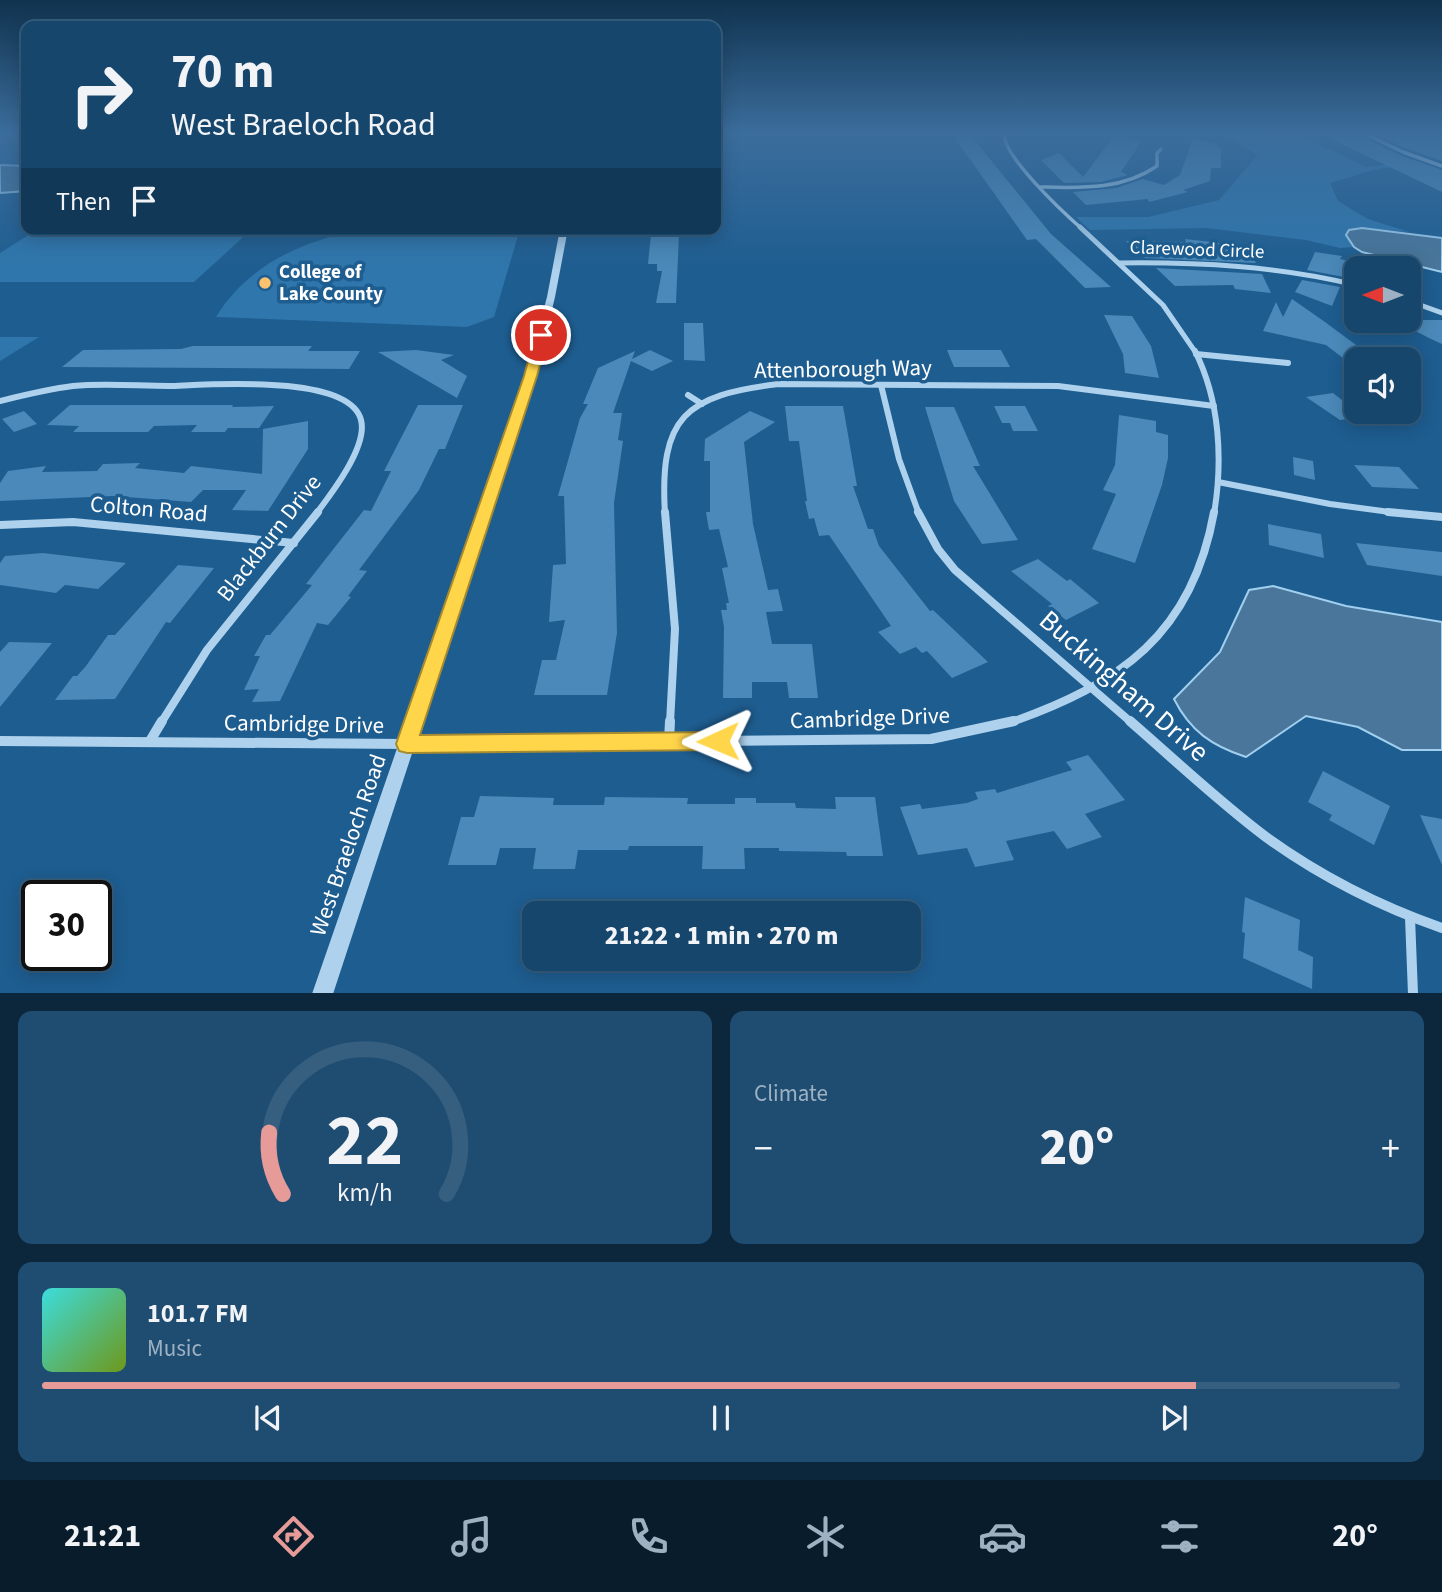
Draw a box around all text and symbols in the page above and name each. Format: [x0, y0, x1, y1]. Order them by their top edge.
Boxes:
text: 70 m [171, 37, 275, 107]
icon: right [56, 49, 147, 140]
text: West Braeloch Road [171, 102, 436, 148]
icon: arrive [125, 182, 163, 220]
text: Then [56, 183, 111, 220]
street label: Clarewood Circle [1129, 234, 1265, 266]
north arrow [1344, 256, 1421, 332]
map controls [1344, 256, 1421, 424]
place label: College of Lake County [279, 259, 383, 308]
marker: College of Lake County [257, 275, 273, 291]
pin [511, 305, 571, 365]
icon: arrive [522, 316, 560, 354]
button: sound [1344, 347, 1421, 424]
street label: Attenborough Way [754, 351, 932, 387]
street label: Blackburn Drive [209, 468, 329, 608]
street label: Colton Road [89, 487, 209, 531]
street label: Buckingham Drive [1030, 601, 1218, 771]
street label: Cambridge Drive [789, 699, 951, 737]
position arrow [681, 704, 755, 778]
street label: Cambridge Drive [224, 706, 384, 742]
street label: West Braeloch Road [301, 750, 395, 940]
speed limit sign: 30 [21, 880, 112, 971]
text: 21:22 · 1 min · 270 m [605, 917, 838, 954]
text: Climate [754, 1077, 828, 1110]
text: 22 [327, 1089, 403, 1193]
text: 20° [1040, 1111, 1114, 1185]
text: − [754, 1122, 773, 1176]
text: + [1381, 1122, 1400, 1176]
text: km/h [337, 1174, 393, 1210]
text: 101.7 FM [147, 1295, 248, 1332]
text: Music [147, 1332, 202, 1365]
icon: previous [249, 1399, 287, 1437]
icon: pause [702, 1399, 740, 1437]
icon: next [1155, 1399, 1193, 1437]
icon: directions [269, 1512, 318, 1561]
icon: music [447, 1512, 496, 1561]
icon: phone [624, 1512, 673, 1561]
icon: climate [801, 1512, 850, 1561]
icon: car [978, 1512, 1027, 1561]
icon: filters [1155, 1512, 1204, 1561]
text: 21:21 [64, 1513, 141, 1559]
text: 20° [1332, 1513, 1378, 1559]

